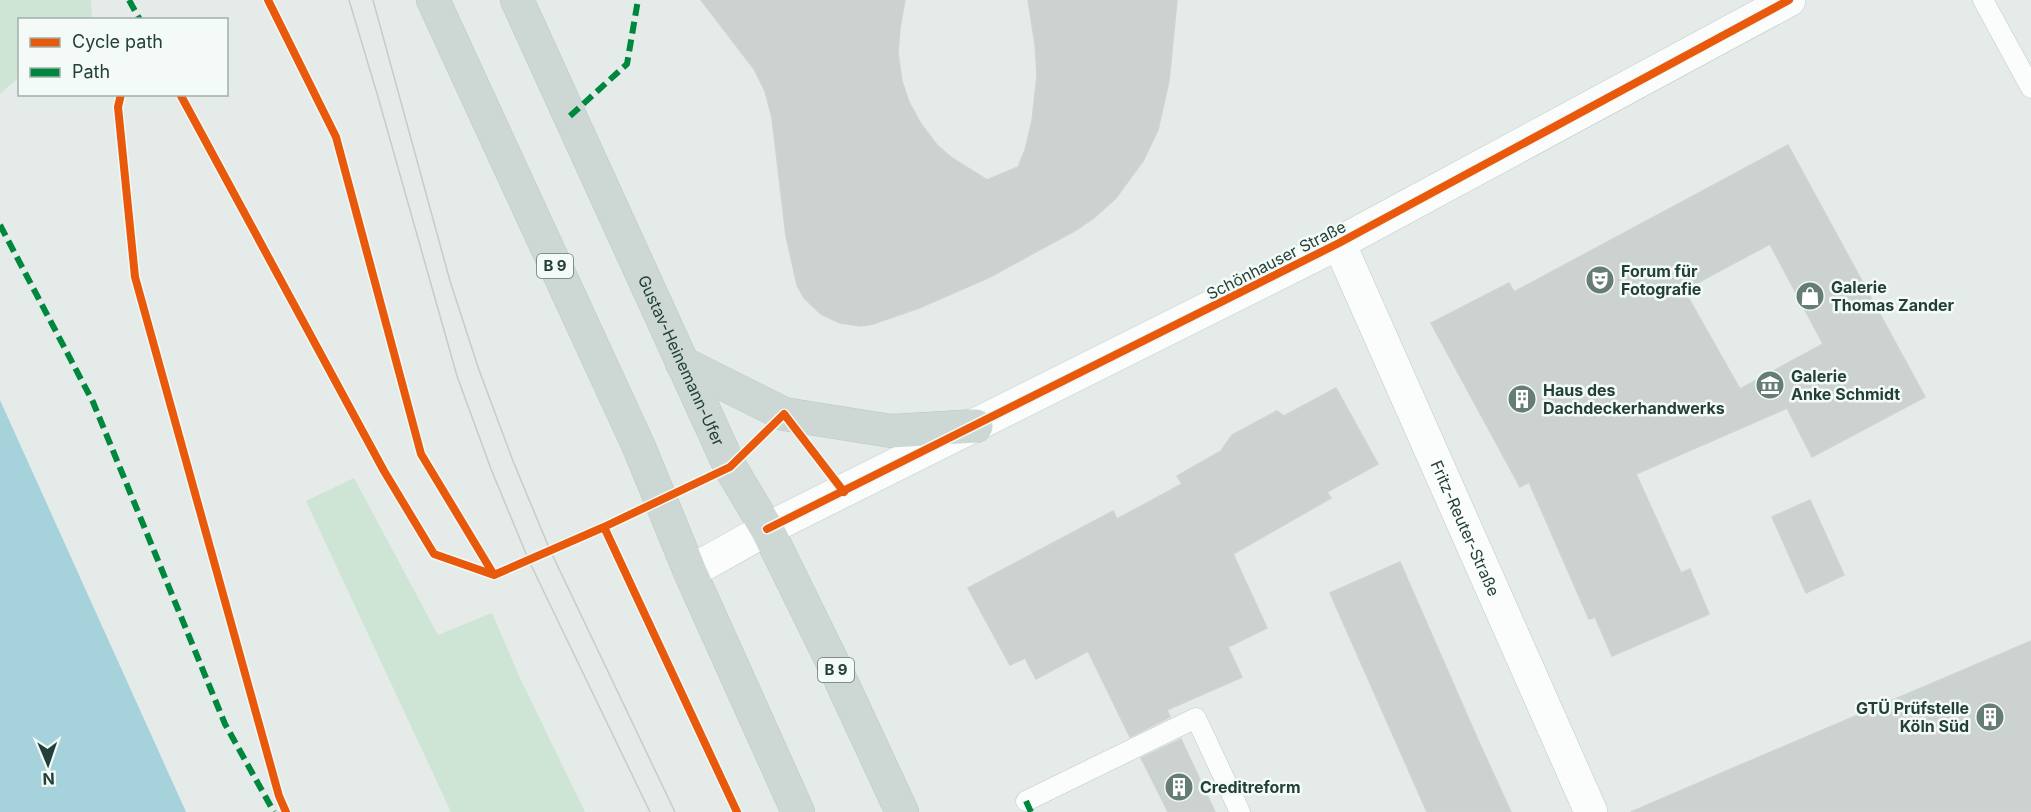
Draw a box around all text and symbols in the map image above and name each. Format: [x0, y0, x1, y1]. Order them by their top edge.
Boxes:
legend [18, 18, 228, 96]
text: Cycle path [72, 31, 163, 52]
text: Path [72, 61, 110, 82]
street label: Schönhauser Straße [1203, 216, 1349, 304]
road number: B 9 [537, 254, 573, 278]
place label: Forum für Fotografie [1621, 261, 1701, 299]
theatre icon: Forum für Fotografie [1584, 264, 1616, 296]
street label: Gustav-Heinemann-Ufer [634, 272, 729, 449]
place label: Galerie Thomas Zander [1831, 277, 1955, 315]
shop icon: Galerie Thomas Zander [1794, 280, 1826, 312]
place label: Galerie Anke Schmidt [1791, 366, 1900, 404]
museum icon: Galerie Anke Schmidt [1754, 369, 1786, 401]
place label: Haus des Dachdeckerhandwerks [1543, 380, 1725, 418]
building icon: Haus des Dachdeckerhandwerks [1506, 383, 1538, 415]
street label: Fritz-Reuter-Straße [1427, 457, 1504, 599]
road number: B 9 [818, 658, 854, 682]
place label: GTÜ Prüfstelle Köln Süd [1856, 698, 1969, 736]
building icon: GTÜ Prüfstelle Köln Süd [1974, 701, 2006, 733]
north arrow [18, 734, 78, 794]
text: N [42, 769, 55, 789]
building icon: Creditreform [1163, 771, 1195, 803]
place label: Creditreform [1200, 777, 1301, 797]

